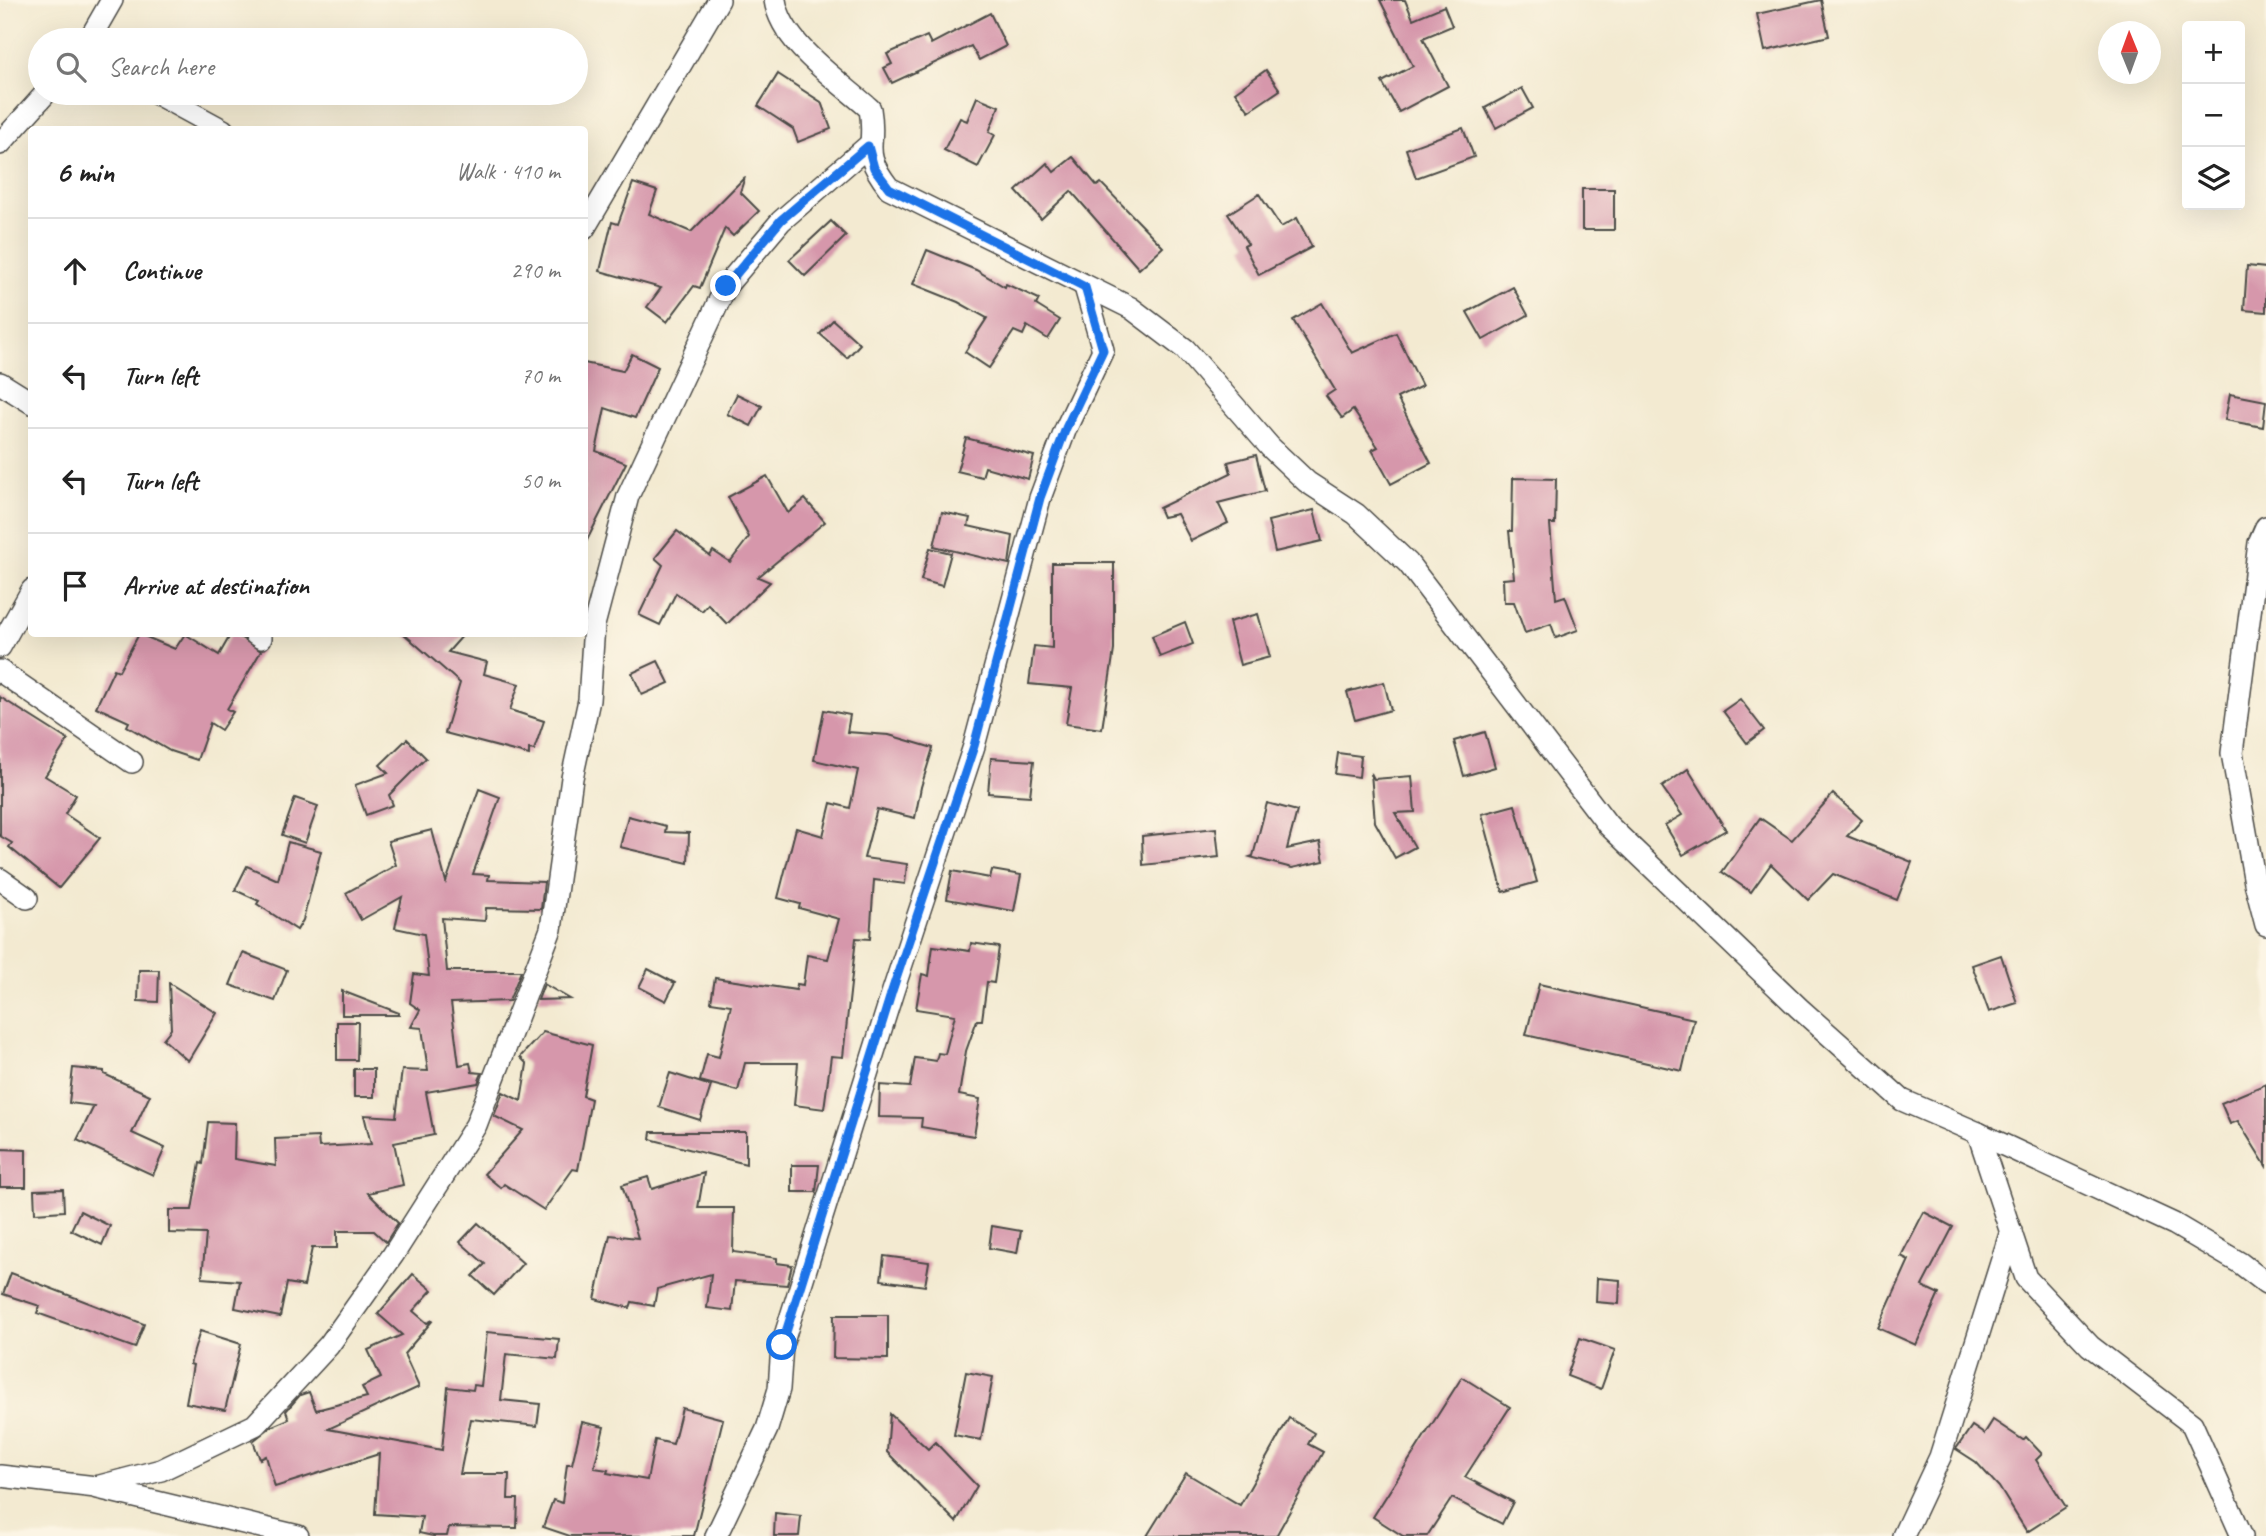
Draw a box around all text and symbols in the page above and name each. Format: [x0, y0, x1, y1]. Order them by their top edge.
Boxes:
north arrow [2098, 21, 2161, 84]
map controls [2182, 21, 2245, 210]
button: + [2182, 21, 2245, 84]
search box [28, 28, 588, 105]
icon: search [52, 48, 90, 86]
text: Search here [108, 50, 214, 83]
button: − [2182, 84, 2245, 147]
button: layers [2182, 147, 2245, 210]
text: 6 min [56, 153, 114, 191]
text: Walk · 410 m [456, 157, 560, 186]
icon: ahead [56, 252, 94, 290]
text: Continue [123, 254, 201, 287]
text: 290 m [511, 256, 560, 285]
route end [710, 270, 741, 301]
icon: left [56, 357, 94, 395]
text: Turn left [123, 359, 198, 392]
text: 70 m [521, 361, 560, 390]
icon: left [56, 462, 94, 500]
text: Turn left [123, 464, 198, 497]
text: 50 m [521, 466, 560, 495]
icon: arrive [56, 567, 94, 605]
text: Arrive at destination [123, 569, 309, 602]
route start [766, 1329, 797, 1360]

